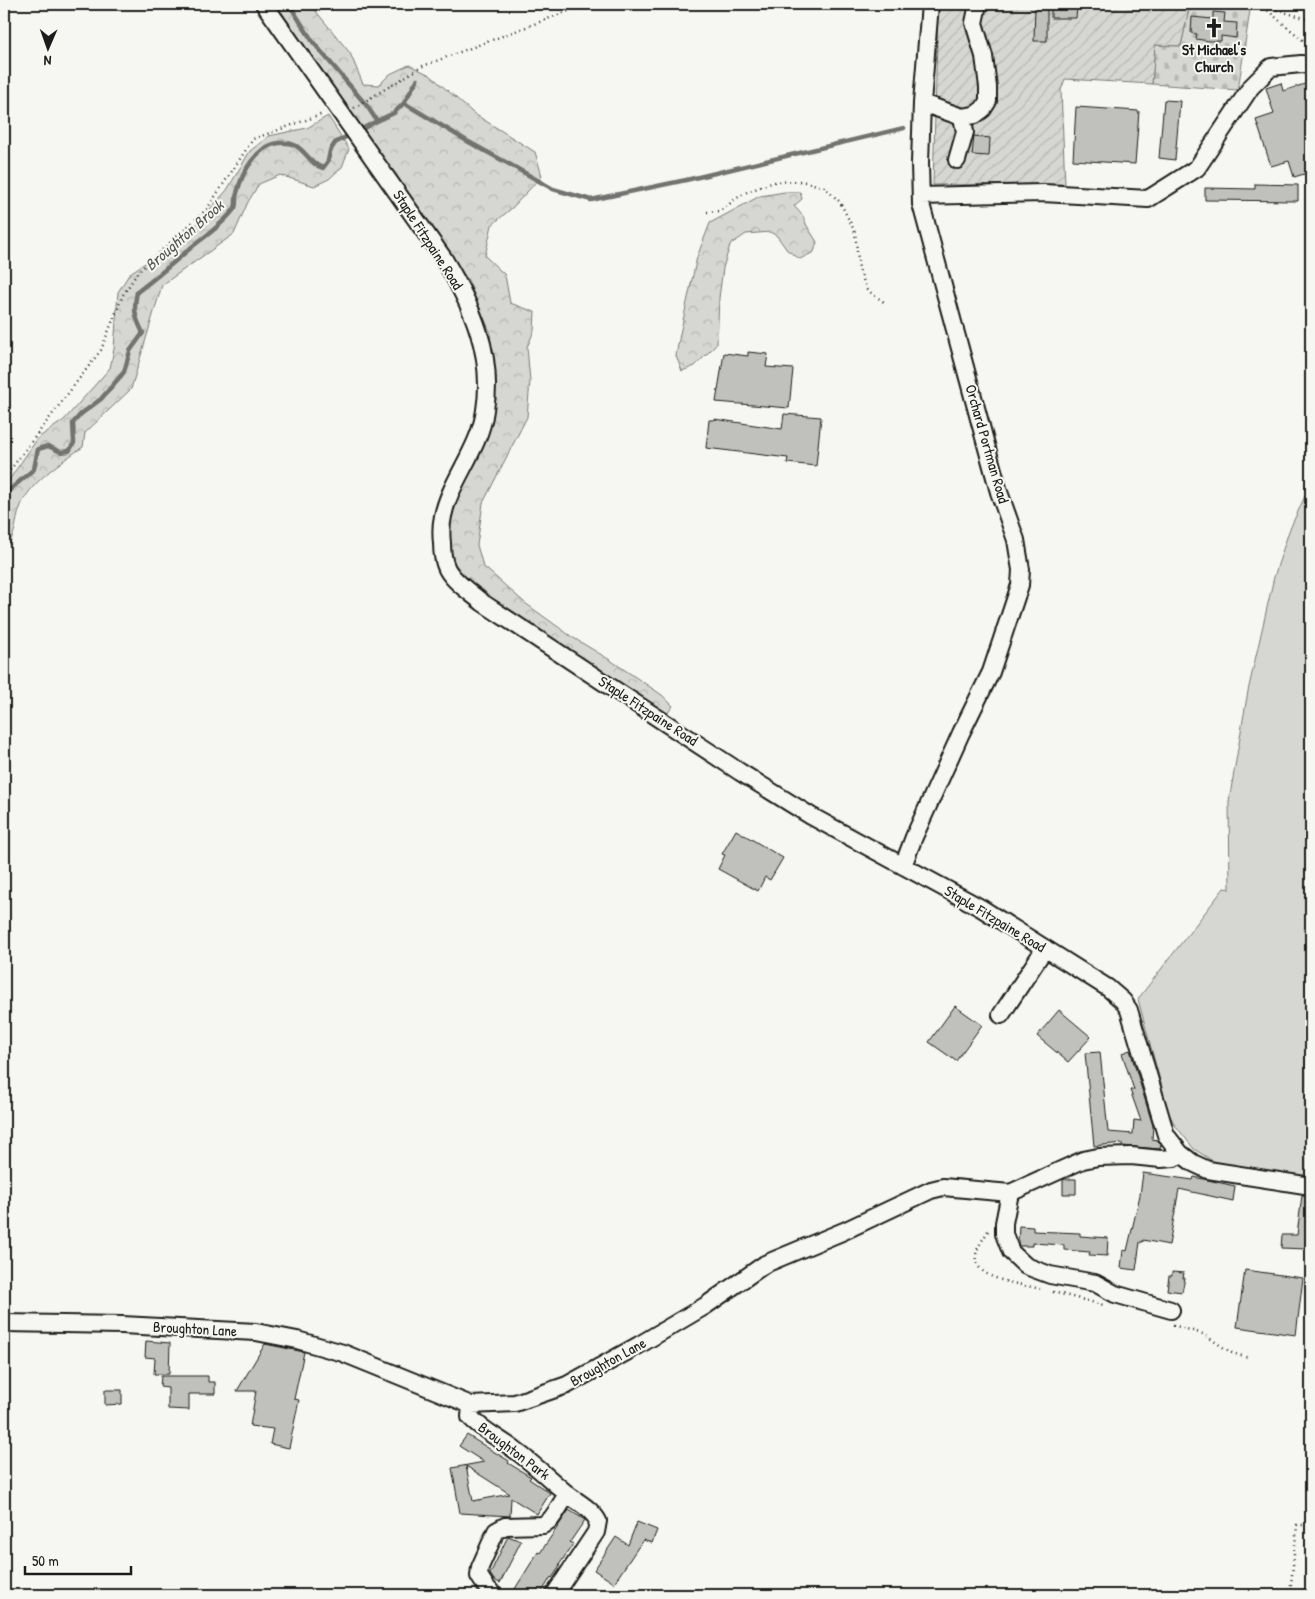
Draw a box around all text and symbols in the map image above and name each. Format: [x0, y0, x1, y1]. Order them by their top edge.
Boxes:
church icon: St Michael's Church [1203, 17, 1225, 39]
north arrow [22, 22, 72, 72]
place label: St Michael's Church [1182, 39, 1246, 77]
text: N [43, 52, 52, 71]
street label: Staple Fitzpaine Road [388, 186, 469, 294]
water label: Broughton Brook [140, 194, 229, 275]
street label: Orchard Portman Road [961, 382, 1014, 506]
street label: Staple Fitzpaine Road [594, 671, 702, 751]
street label: Staple Fitzpaine Road [941, 880, 1050, 957]
street label: Broughton Lane [153, 1316, 238, 1341]
street label: Broughton Lane [566, 1332, 650, 1391]
street label: Broughton Park [474, 1417, 555, 1485]
scale bar [25, 1544, 131, 1576]
text: 50 m [32, 1550, 59, 1571]

